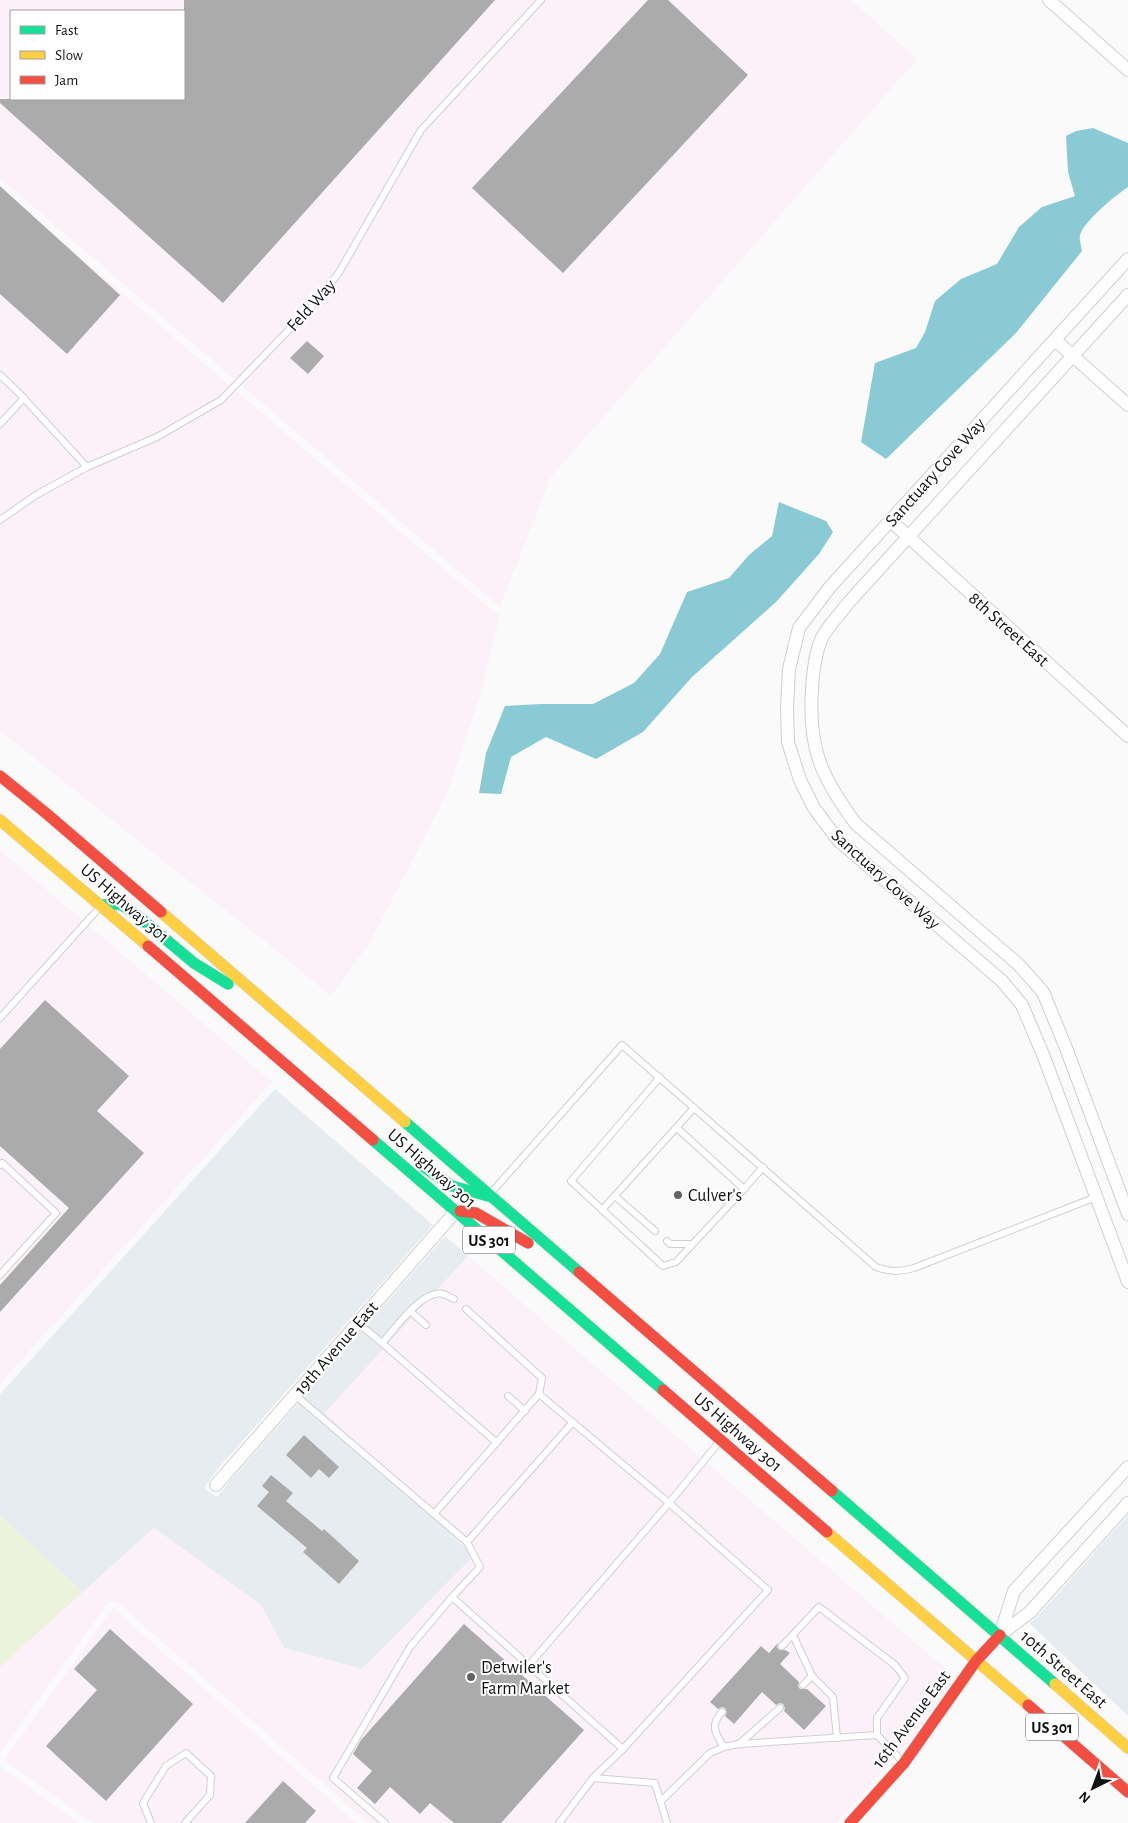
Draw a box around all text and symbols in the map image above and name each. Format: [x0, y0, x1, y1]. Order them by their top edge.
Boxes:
legend [10, 10, 185, 100]
text: Fast [55, 23, 79, 38]
text: Slow [55, 48, 83, 63]
text: Jam [55, 73, 78, 88]
street label: Feld Way [284, 276, 340, 335]
street label: Sanctuary Cove Way [882, 415, 989, 530]
street label: 8th Street East [965, 589, 1052, 670]
street label: Sanctuary Cove Way [828, 826, 943, 933]
street label: US Highway 301 [77, 861, 172, 947]
street label: US Highway 301 [384, 1126, 479, 1212]
place label: Culver's [688, 1187, 742, 1205]
marker: Culver's [672, 1189, 684, 1201]
road number: US 301 [463, 1226, 515, 1254]
street label: 19th Avenue East [292, 1298, 382, 1399]
street label: US Highway 301 [690, 1390, 785, 1476]
street label: 10th Street East [1017, 1627, 1110, 1712]
place label: Detwiler's Farm Market [481, 1659, 570, 1698]
street label: 16th Avenue East [869, 1667, 954, 1772]
marker: Detwiler's Farm Market [465, 1671, 477, 1683]
road number: US 301 [1026, 1714, 1078, 1740]
north arrow [1068, 1763, 1118, 1813]
text: N [1077, 1788, 1093, 1805]

